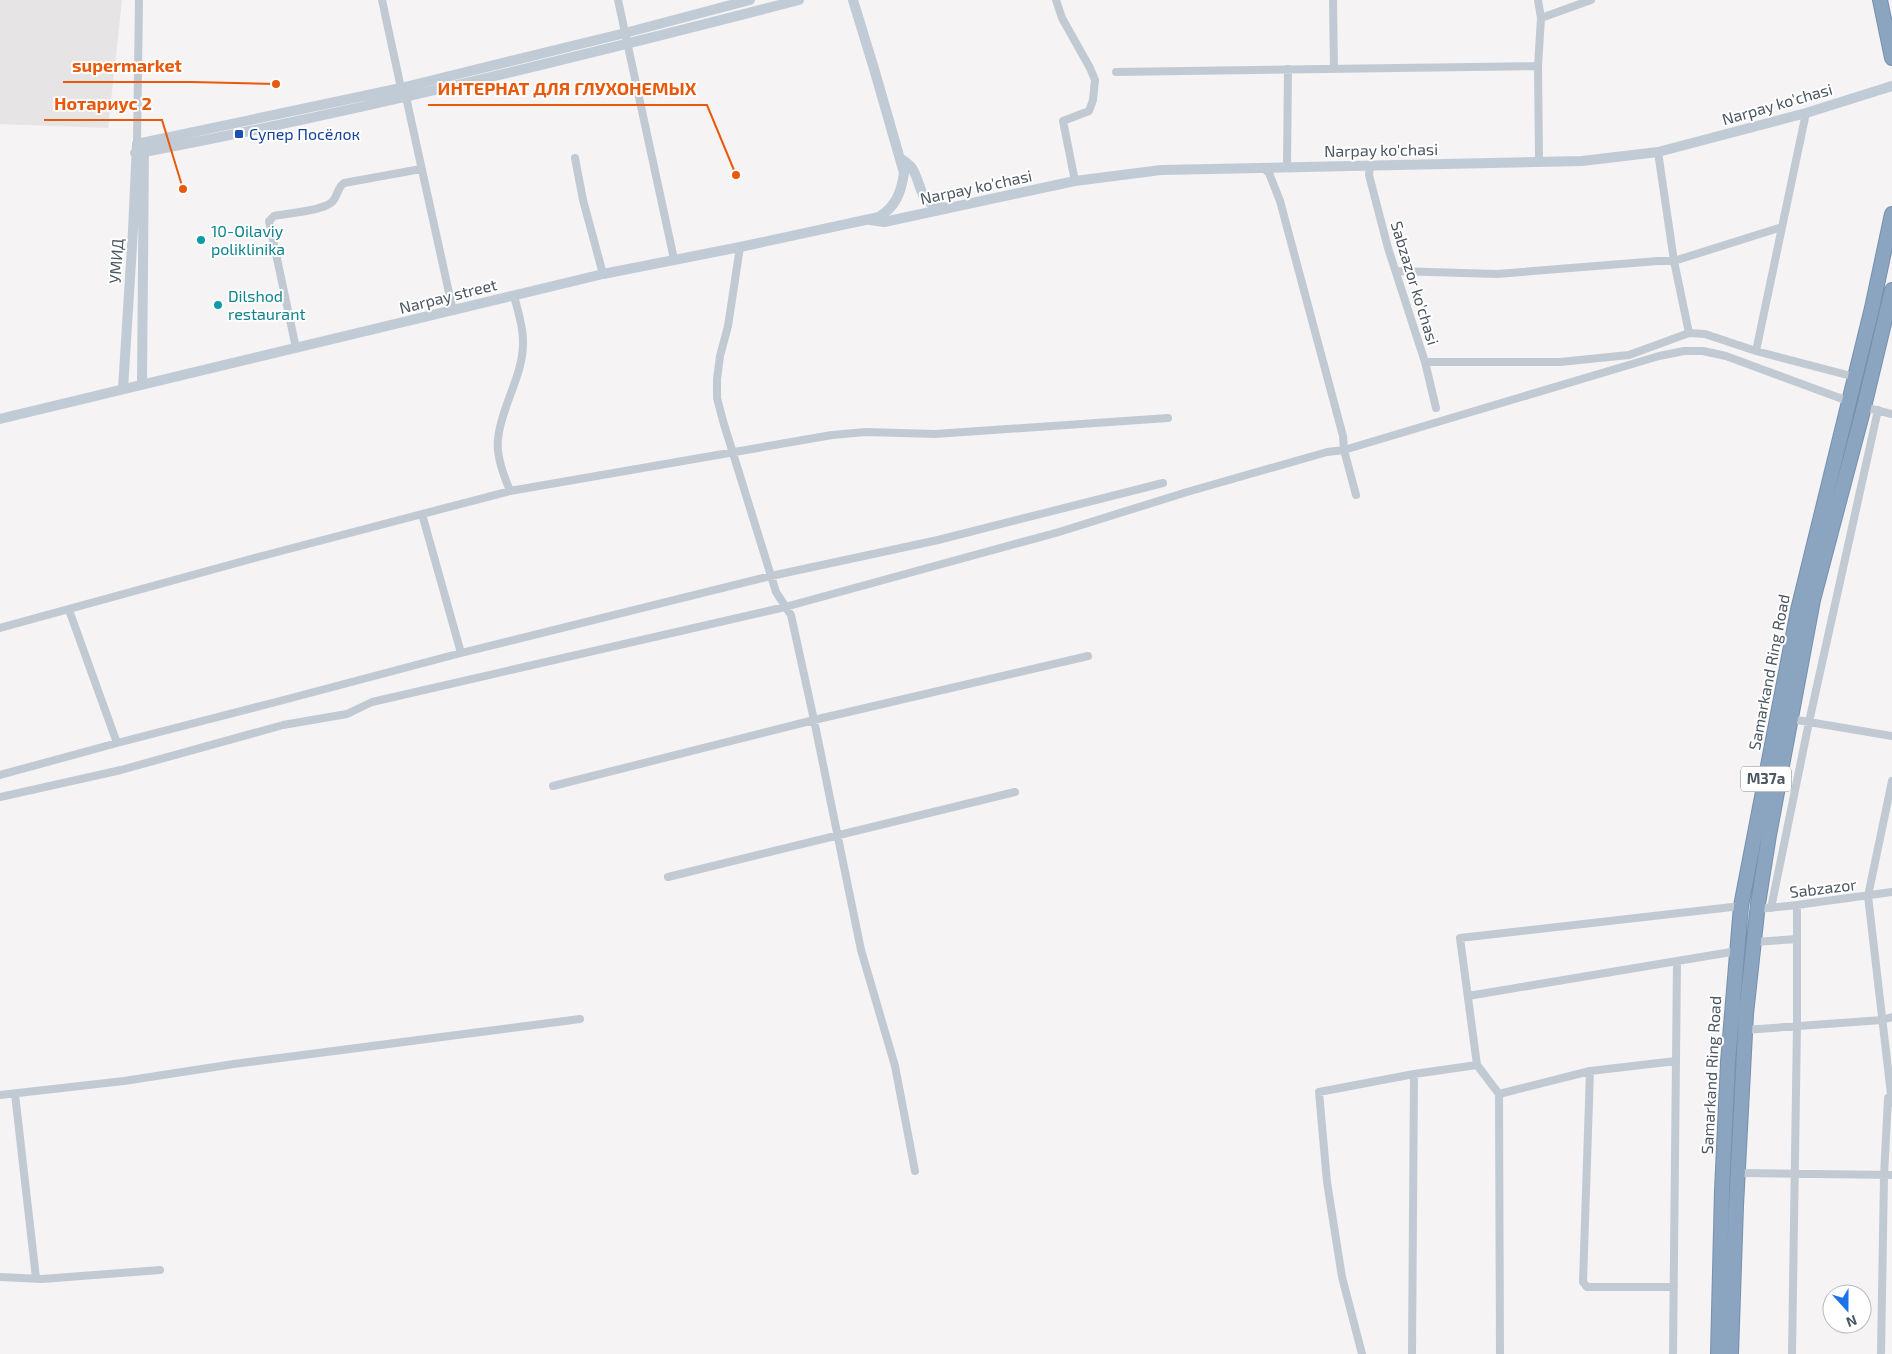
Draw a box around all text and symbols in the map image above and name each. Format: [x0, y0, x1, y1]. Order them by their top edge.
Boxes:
callout: supermarket [63, 49, 192, 82]
text: supermarket [72, 54, 183, 76]
callout: ИНТЕРНАТ ДЛЯ ГЛУХОНЕМЫХ [428, 72, 707, 105]
text: ИНТЕРНАТ ДЛЯ ГЛУХОНЕМЫХ [438, 77, 697, 99]
street label: Narpay ko'chasi [1719, 79, 1834, 128]
callout: Нотариус 2 [44, 87, 162, 120]
text: Нотариус 2 [54, 92, 152, 114]
place label: Супер Посёлок [249, 124, 361, 144]
marker: Супер Посёлок [233, 128, 245, 140]
street label: Narpay ko'chasi [1324, 139, 1438, 160]
street label: Narpay ko'chasi [918, 165, 1034, 208]
street label: Sabzazor ko'chasi [1388, 219, 1443, 347]
place label: 10-Oilaviy poliklinika [211, 221, 285, 258]
marker: 10-Oilaviy poliklinika [195, 234, 207, 246]
street label: УМИД [104, 238, 127, 284]
street label: Narpay street [397, 274, 499, 317]
place label: Dilshod restaurant [228, 286, 306, 323]
marker: Dilshod restaurant [212, 299, 224, 311]
street label: Samarkand Ring Road [1744, 592, 1793, 751]
road number: M37a [1741, 766, 1791, 792]
street label: Sabzazor [1788, 874, 1858, 901]
street label: Samarkand Ring Road [1697, 995, 1724, 1155]
north arrow [1822, 1284, 1872, 1334]
text: N [1844, 1312, 1860, 1331]

